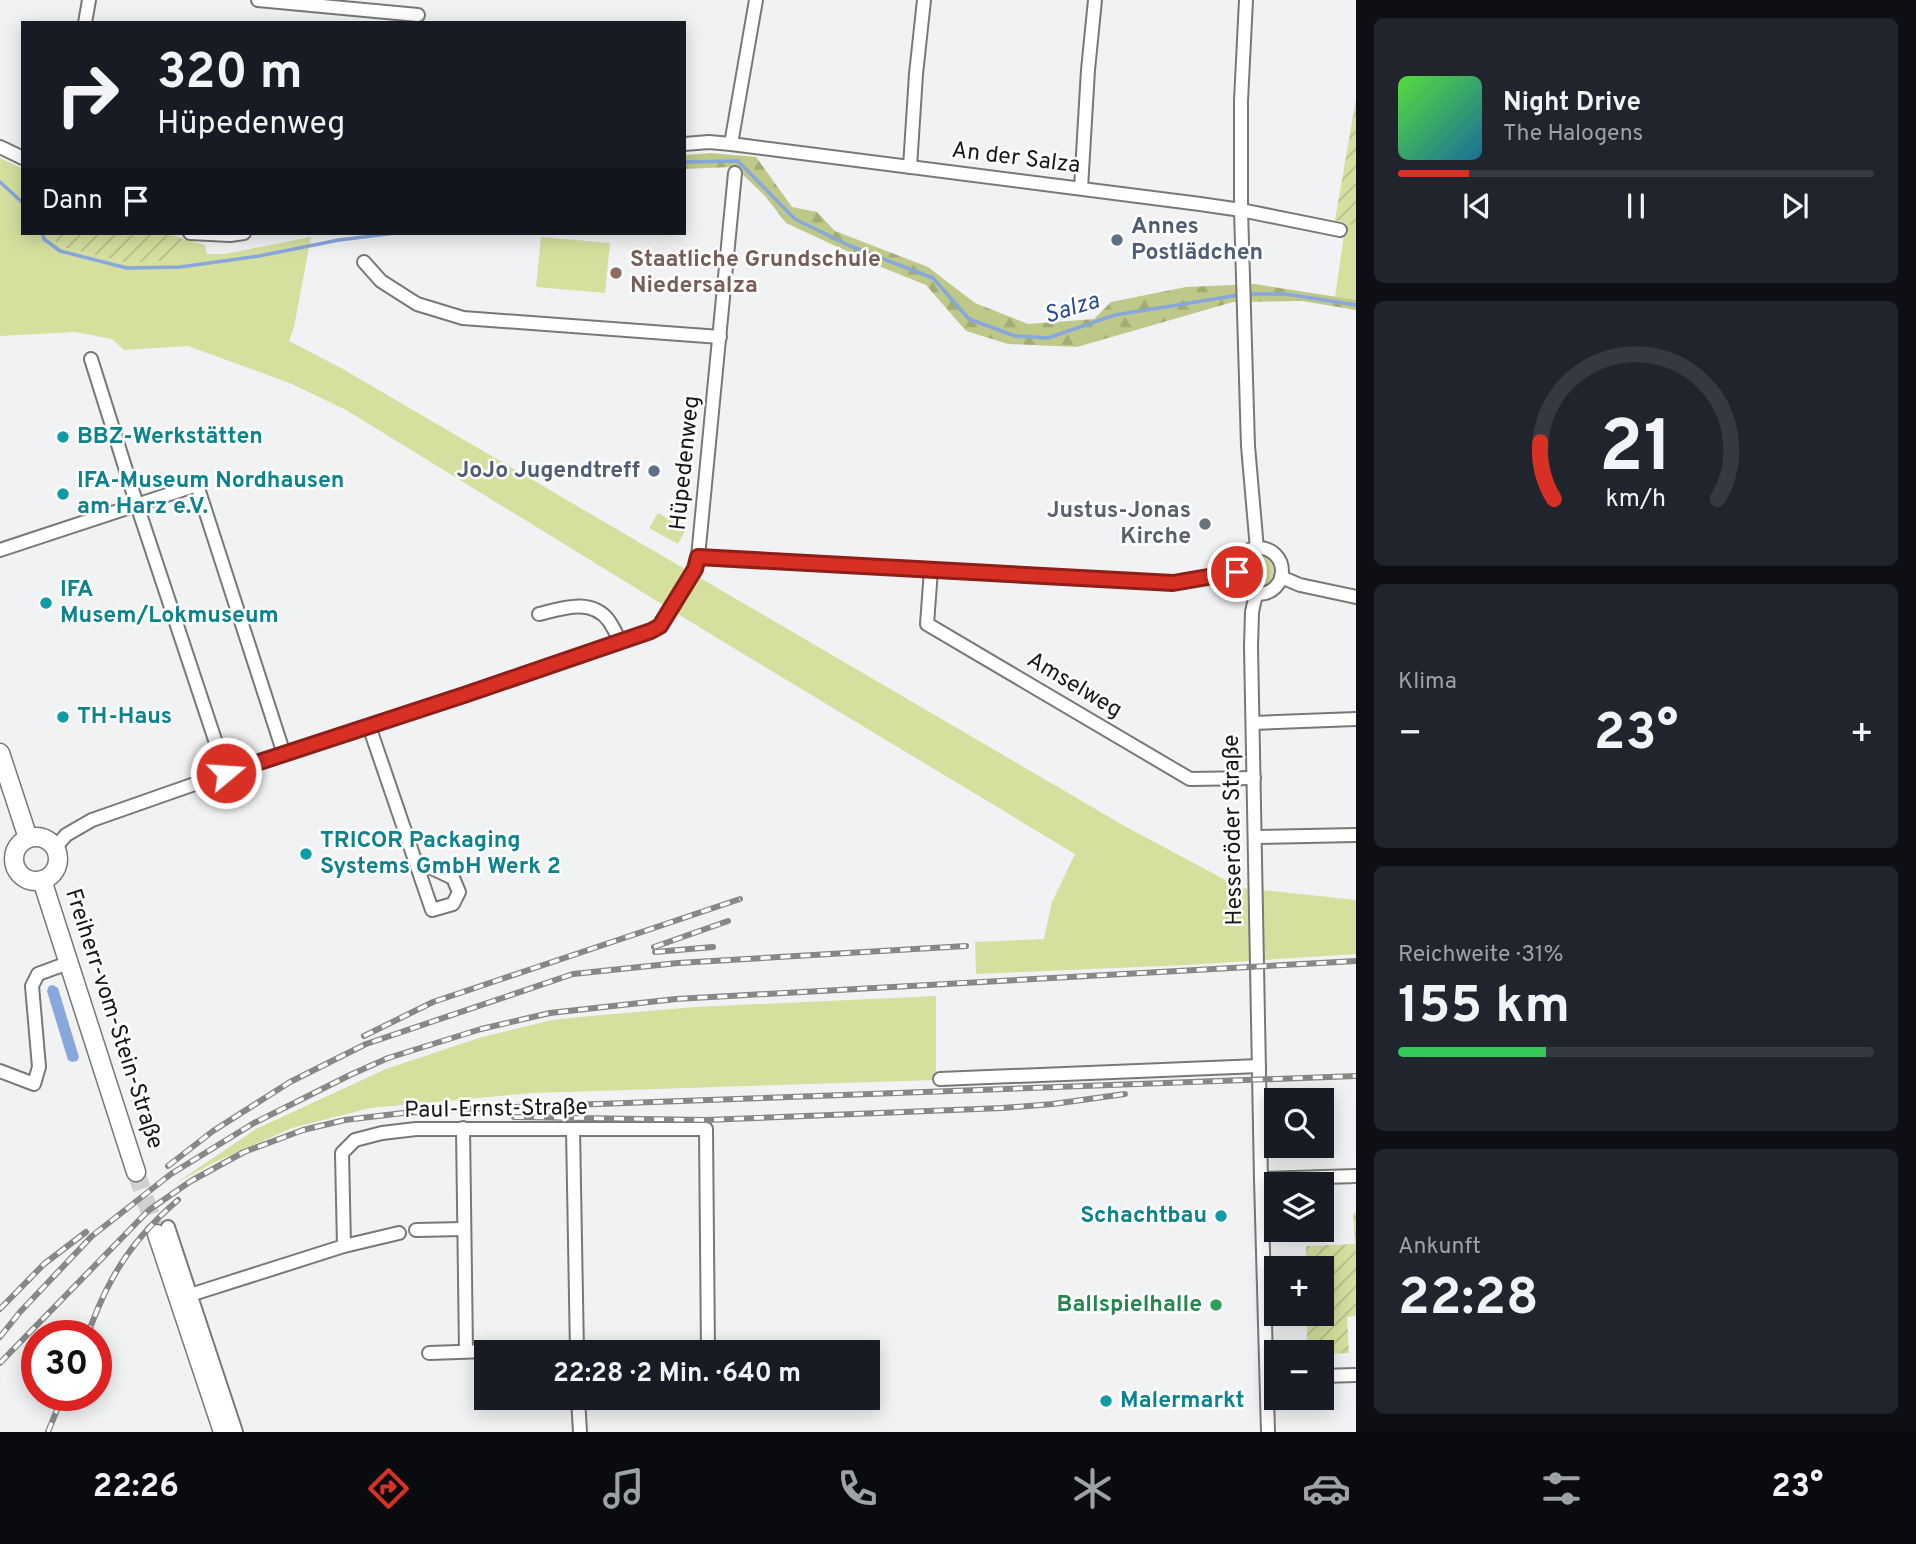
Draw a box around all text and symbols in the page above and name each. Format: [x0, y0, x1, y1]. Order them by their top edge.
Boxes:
text: 320 m [157, 44, 303, 106]
icon: right [42, 49, 133, 140]
text: Night Drive [1503, 87, 1641, 120]
text: Hüpedenweg [157, 105, 345, 145]
text: The Halogens [1503, 120, 1643, 149]
street label: An der Salza [950, 137, 1082, 181]
icon: arrive [117, 182, 155, 220]
text: Dann [42, 185, 103, 218]
icon: previous [1458, 187, 1496, 225]
icon: pause [1617, 187, 1655, 225]
icon: next [1776, 187, 1814, 225]
place label: Annes Postlädchen [1131, 213, 1263, 268]
marker: Annes Postlädchen [1109, 232, 1125, 248]
place label: Staatliche Grundschule Niedersalza [630, 246, 881, 301]
marker: Staatliche Grundschule Niedersalza [608, 265, 624, 281]
water label: Salza [1041, 286, 1104, 332]
street label: Hüpedenweg [665, 394, 707, 532]
text: 21 [1599, 406, 1673, 498]
place label: BBZ-Werkstätten [77, 423, 263, 452]
marker: BBZ-Werkstätten [55, 429, 71, 445]
place label: JoJo Jugendtreff [457, 457, 640, 486]
marker: JoJo Jugendtreff [646, 463, 662, 479]
place label: IFA-Museum Nordhausen am Harz e.V. [77, 467, 344, 522]
text: km/h [1606, 484, 1666, 516]
marker: IFA-Museum Nordhausen am Harz e.V. [55, 486, 71, 502]
place label: Justus-Jonas Kirche [1047, 497, 1191, 552]
marker: Justus-Jonas Kirche [1197, 516, 1213, 532]
pin [1207, 542, 1267, 602]
icon: arrive [1218, 553, 1256, 591]
place label: IFA Musem/Lokmuseum [60, 576, 279, 631]
marker: IFA Musem/Lokmuseum [38, 595, 54, 611]
street label: Amselweg [1021, 646, 1127, 726]
text: Klima [1398, 668, 1457, 697]
text: 23° [1594, 702, 1678, 768]
place label: TH-Haus [77, 703, 172, 732]
marker: TH-Haus [55, 709, 71, 725]
text: − [1398, 711, 1423, 760]
text: + [1849, 711, 1874, 760]
street label: Hesseröder Straße [1218, 734, 1250, 926]
position arrow [189, 736, 263, 810]
place label: TRICOR Packaging Systems GmbH Werk 2 [320, 827, 561, 882]
marker: TRICOR Packaging Systems GmbH Werk 2 [298, 846, 314, 862]
street label: Freiherr-vom-Stein-Straße [57, 885, 169, 1153]
text: Reichweite · 31% [1398, 941, 1564, 970]
text: 155 km [1398, 975, 1570, 1041]
map controls [1264, 1088, 1334, 1410]
button: search [1264, 1088, 1334, 1158]
street label: Paul-Ernst-Straße [404, 1094, 588, 1126]
button: layers [1264, 1172, 1334, 1242]
place label: Schachtbau [1080, 1202, 1207, 1231]
marker: Schachtbau [1213, 1208, 1229, 1224]
text: Ankunft [1398, 1233, 1481, 1262]
button: + [1264, 1256, 1334, 1326]
text: 22:28 [1398, 1267, 1539, 1333]
place label: Ballspielhalle [1056, 1291, 1202, 1320]
marker: Ballspielhalle [1208, 1297, 1224, 1313]
speed limit sign: 30 [21, 1320, 112, 1411]
button: − [1264, 1340, 1334, 1410]
text: 22:28 · 2 Min. · 640 m [553, 1358, 801, 1391]
place label: Malermarkt [1120, 1387, 1245, 1416]
marker: Malermarkt [1098, 1393, 1114, 1409]
icon: directions [364, 1464, 413, 1513]
icon: music [599, 1464, 648, 1513]
icon: phone [833, 1464, 882, 1513]
icon: climate [1068, 1464, 1117, 1513]
icon: car [1302, 1464, 1351, 1513]
icon: filters [1537, 1464, 1586, 1513]
text: 22:26 [93, 1468, 179, 1508]
text: 23° [1771, 1468, 1823, 1508]

